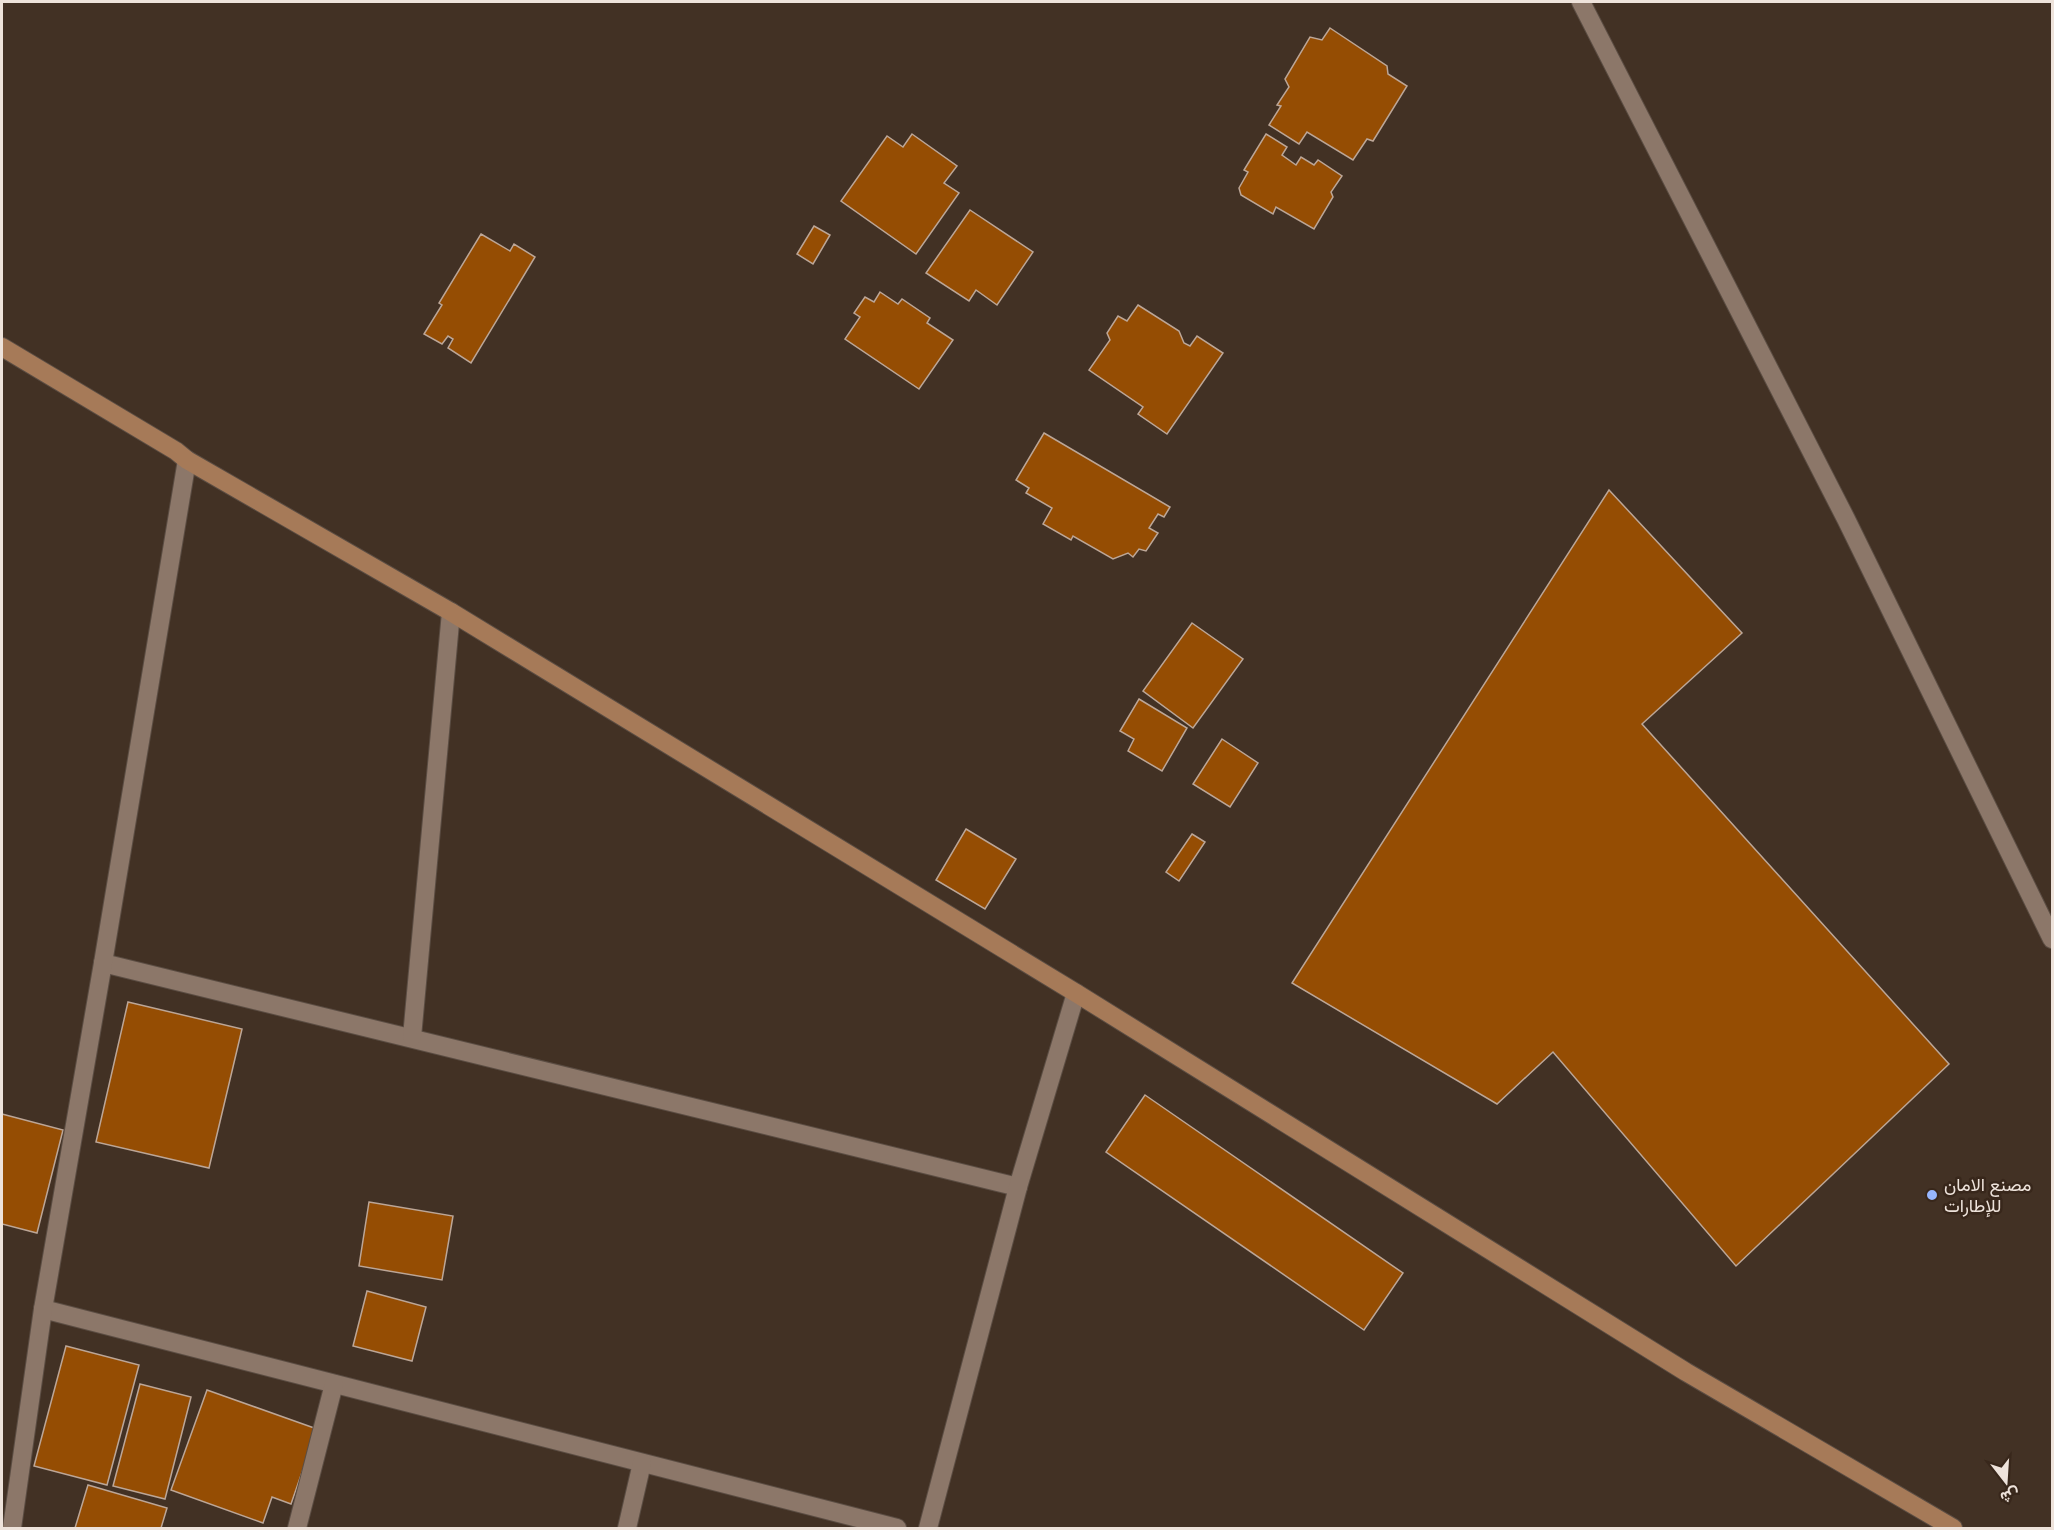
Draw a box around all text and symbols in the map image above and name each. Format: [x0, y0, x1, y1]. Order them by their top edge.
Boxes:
place label: مصنع الامان للإطارات [1944, 1173, 2031, 1218]
marker: مصنع الامان للإطارات [1925, 1188, 1939, 1202]
north arrow [1976, 1452, 2036, 1512]
text: ش [1998, 1483, 2023, 1509]

